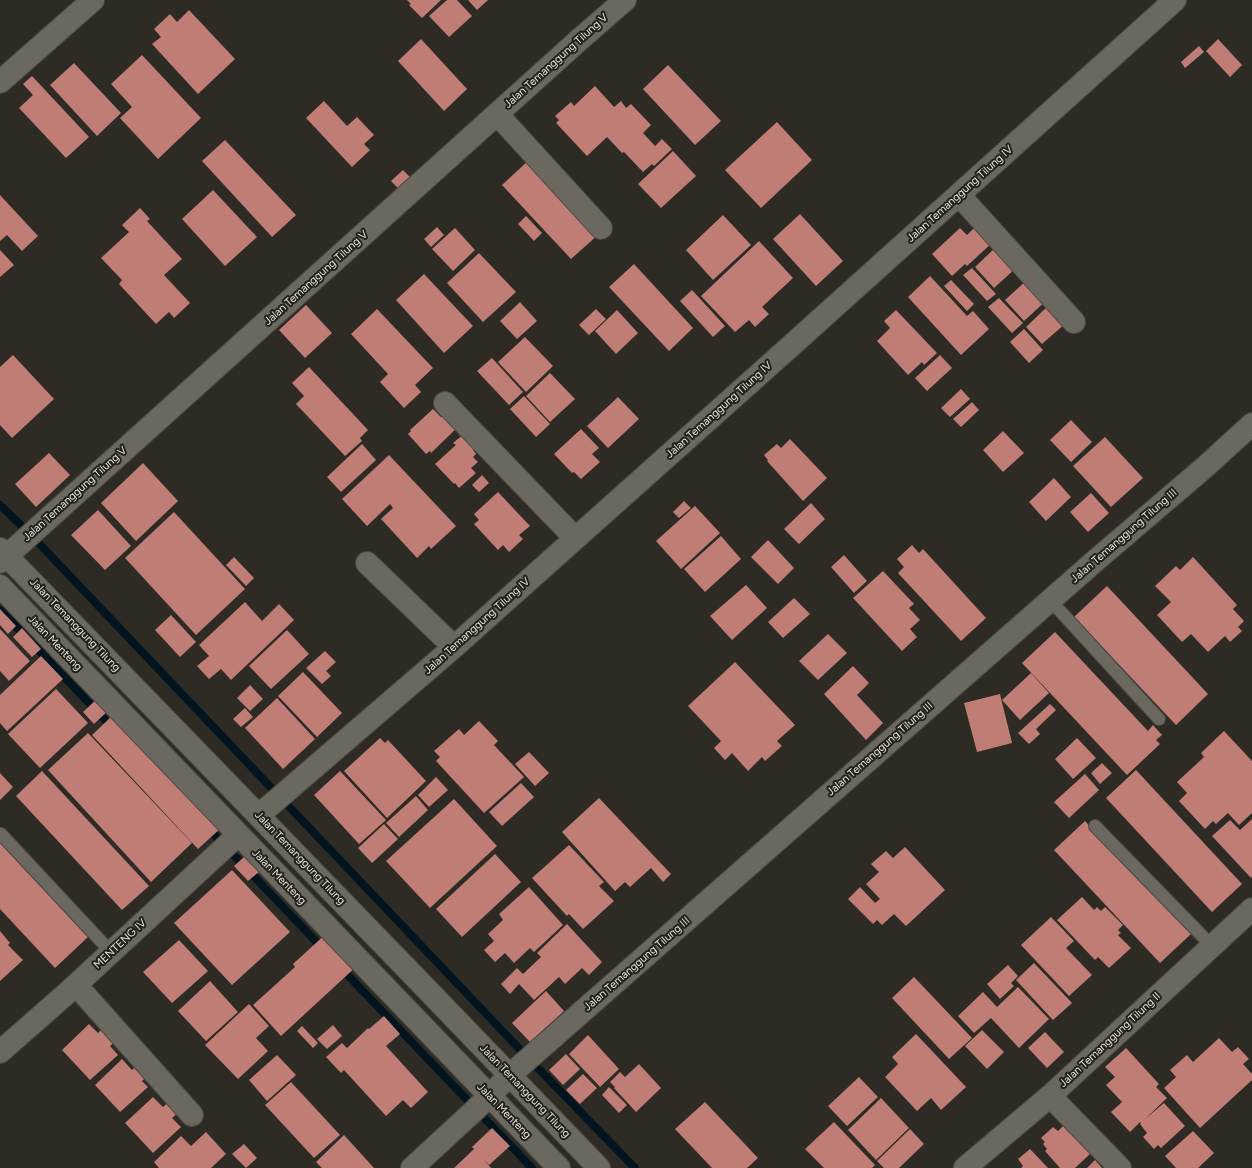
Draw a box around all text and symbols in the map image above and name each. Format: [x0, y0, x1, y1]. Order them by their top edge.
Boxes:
street label: Jalan Temanggung Tilung V [501, 11, 611, 111]
street label: Jalan Temanggung Tilung IV [904, 143, 1016, 245]
street label: Jalan Temanggung Tilung V [261, 228, 371, 328]
street label: Jalan Temanggung Tilung IV [663, 359, 775, 461]
street label: Jalan Temanggung Tilung V [20, 444, 130, 544]
street label: Jalan Temanggung Tilung III [1068, 486, 1180, 586]
street label: Jalan Temanggung Tilung IV [421, 575, 533, 677]
street label: Jalan Temanggung Tilung [27, 576, 123, 674]
street label: Jalan Menteng [25, 612, 85, 674]
street label: Jalan Temanggung Tilung III [824, 699, 936, 799]
street label: Jalan Temanggung Tilung [252, 809, 348, 907]
street label: Jalan Menteng [249, 846, 309, 908]
street label: Jalan Temanggung Tilung III [581, 914, 693, 1014]
street label: MENTENG IV [91, 916, 149, 972]
street label: Jalan Temanggung Tilung II [1057, 990, 1163, 1090]
street label: Jalan Temanggung Tilung [477, 1042, 573, 1140]
street label: Jalan Menteng [474, 1080, 534, 1142]

